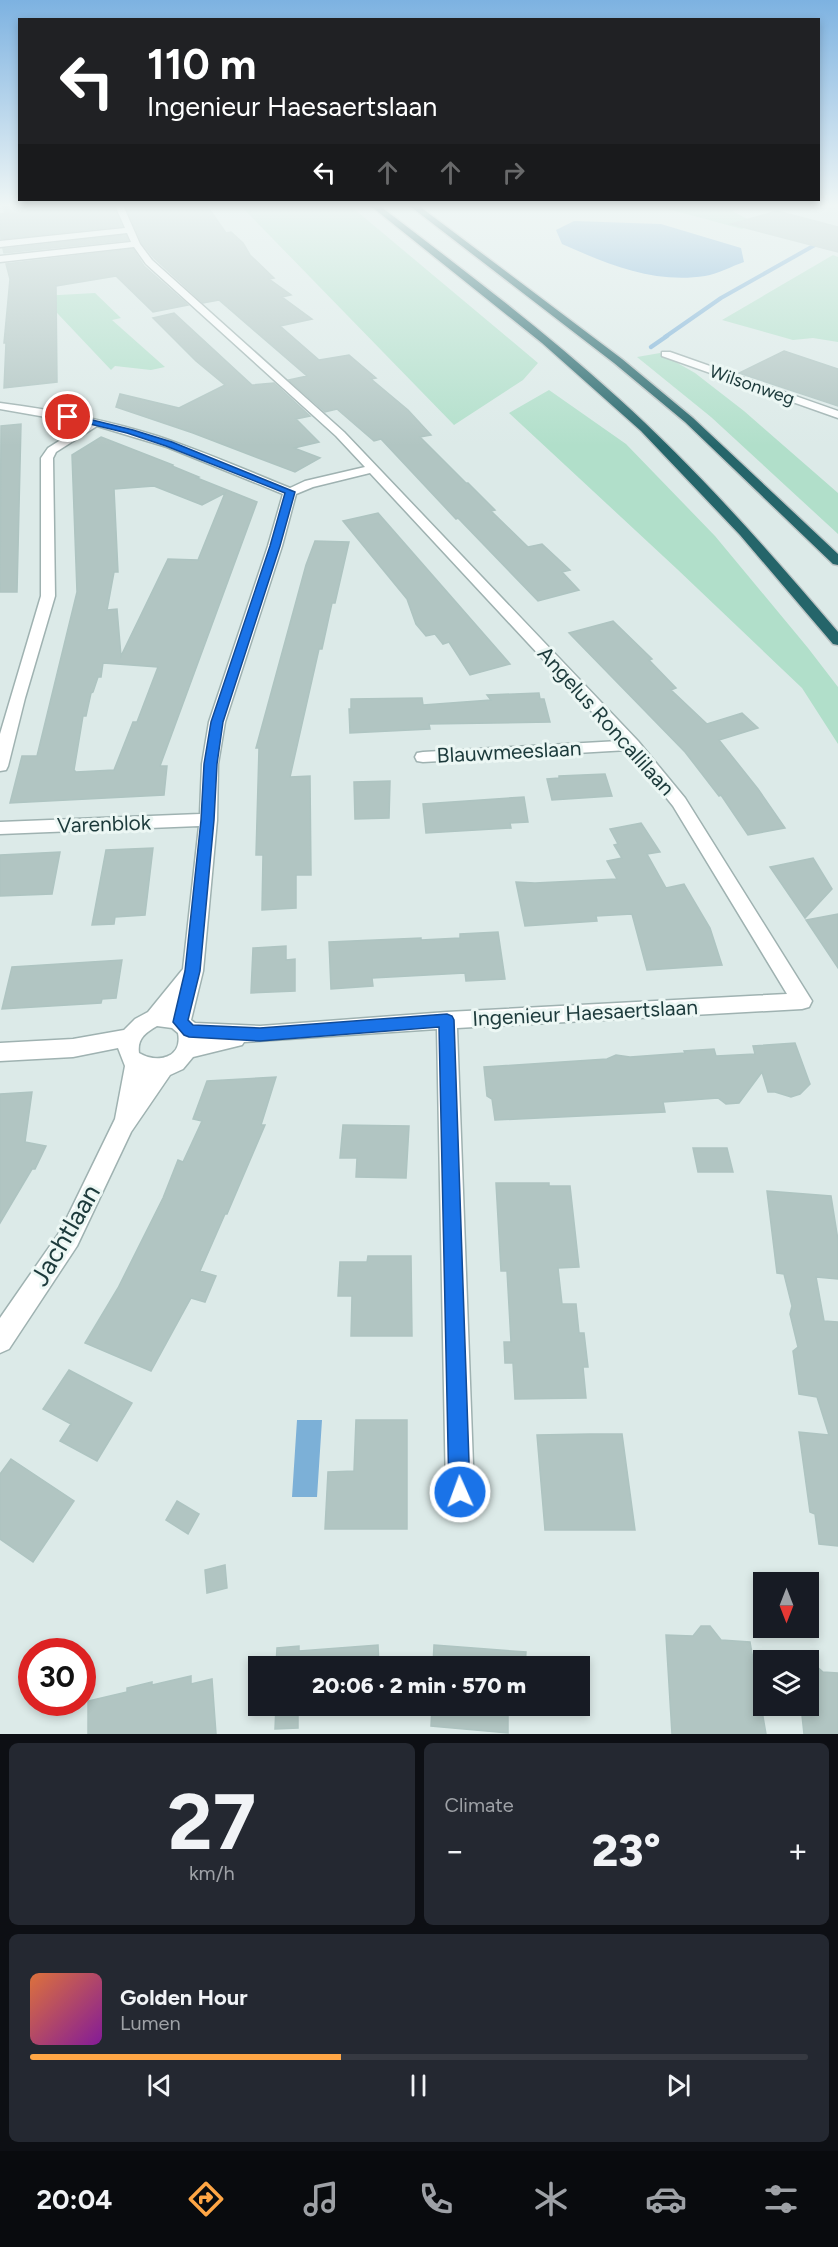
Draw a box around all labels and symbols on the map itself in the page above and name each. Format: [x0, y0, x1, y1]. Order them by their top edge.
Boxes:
street label: Wilsonweg [707, 360, 797, 410]
pin [42, 391, 93, 442]
street label: Angelus Roncallilaan [533, 641, 680, 800]
street label: Blauwmeeslaan [436, 735, 582, 768]
street label: Varenblok [57, 809, 152, 838]
street label: Ingenieur Haesaertslaan [472, 994, 698, 1031]
street label: Jachtlaan [23, 1179, 107, 1291]
position arrow [428, 1460, 492, 1524]
north arrow [753, 1572, 819, 1638]
speed limit sign: 30 [18, 1638, 96, 1716]

